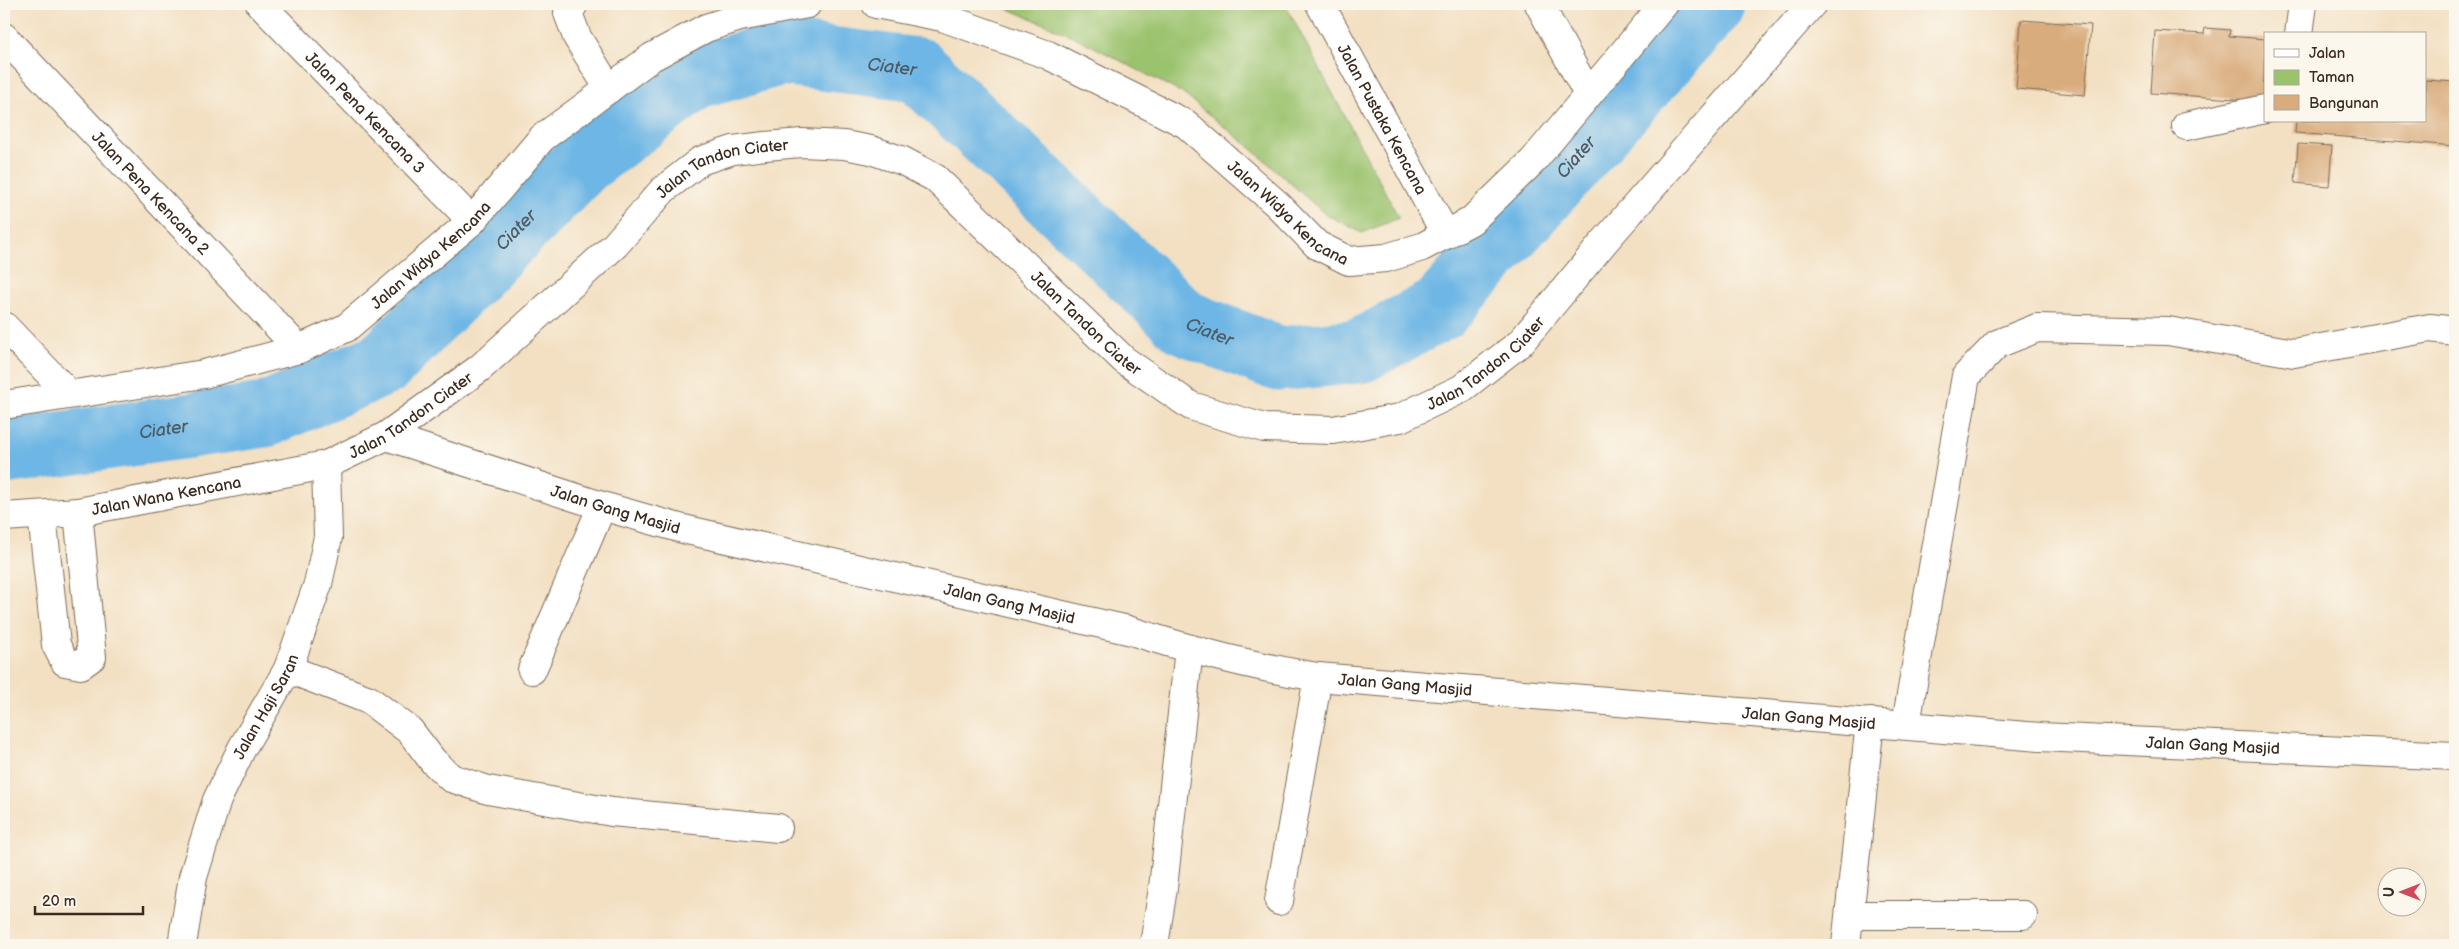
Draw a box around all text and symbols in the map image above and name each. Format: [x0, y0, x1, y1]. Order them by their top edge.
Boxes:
legend [2264, 32, 2426, 122]
street label: Jalan Pustaka Kencana [1333, 41, 1430, 198]
text: Jalan [2309, 44, 2345, 63]
street label: Jalan Pena Kencana 3 [301, 48, 428, 178]
water label: Ciater [866, 54, 919, 81]
text: Taman [2309, 68, 2354, 87]
text: Bangunan [2309, 94, 2379, 113]
street label: Jalan Pena Kencana 2 [87, 128, 213, 259]
water label: Ciater [1552, 131, 1601, 183]
street label: Jalan Tandon Ciater [652, 136, 789, 202]
street label: Jalan Widya Kencana [1223, 157, 1351, 270]
street label: Jalan Widya Kencana [368, 198, 496, 314]
water label: Ciater [491, 204, 542, 255]
street label: Jalan Tandon Ciater [1026, 267, 1144, 380]
street label: Jalan Tandon Ciater [1424, 313, 1549, 415]
water label: Ciater [1183, 314, 1237, 352]
street label: Jalan Tandon Ciater [346, 369, 477, 463]
water label: Ciater [138, 416, 191, 444]
street label: Jalan Wana Kencana [90, 473, 243, 520]
street label: Jalan Gang Masjid [548, 482, 682, 539]
street label: Jalan Gang Masjid [942, 580, 1077, 629]
street label: Jalan Haji Saran [230, 652, 303, 763]
street label: Jalan Gang Masjid [1337, 671, 1473, 701]
street label: Jalan Gang Masjid [1741, 704, 1876, 734]
street label: Jalan Gang Masjid [2145, 734, 2280, 759]
north arrow [2376, 866, 2426, 916]
scale bar [35, 884, 142, 916]
text: U [2381, 887, 2398, 897]
text: 20 m [42, 892, 76, 911]

